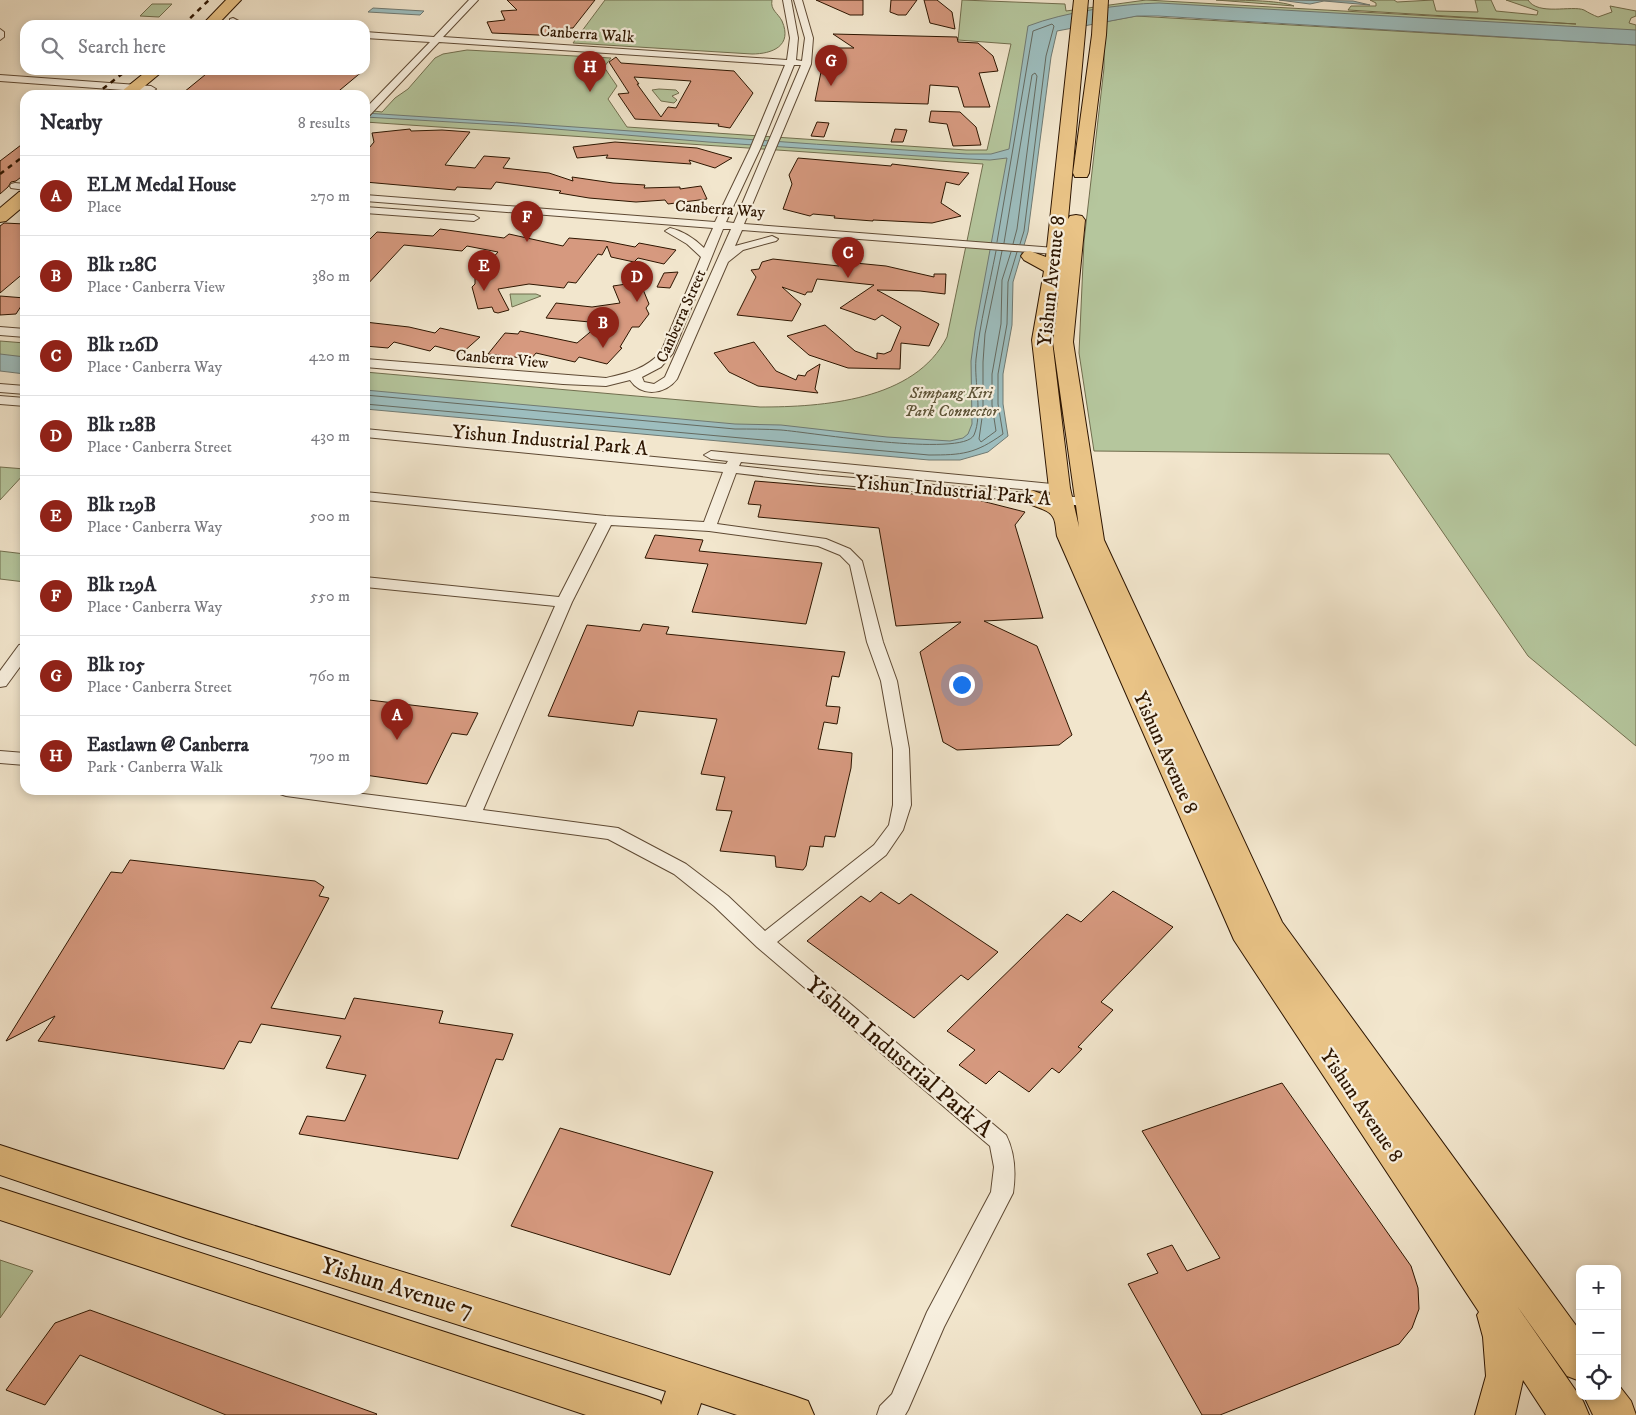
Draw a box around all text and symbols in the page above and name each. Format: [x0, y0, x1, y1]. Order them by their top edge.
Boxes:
search box [20, 20, 370, 75]
street label: Canberra Walk [539, 21, 635, 47]
icon: search [38, 34, 66, 62]
text: Search here [78, 36, 166, 59]
pin: G [815, 45, 847, 86]
pin: H [574, 51, 606, 92]
text: Nearby [40, 110, 102, 136]
text: 8 results [298, 113, 350, 133]
text: ELM Medal House [87, 174, 236, 197]
text: A [51, 186, 61, 206]
text: 270 m [310, 186, 350, 206]
street label: Canberra Way [674, 196, 766, 222]
text: Place [87, 197, 121, 217]
pin: F [511, 201, 543, 242]
street label: Yishun Avenue 8 [1033, 214, 1071, 348]
pin: C [832, 237, 864, 278]
pin: E [468, 250, 500, 291]
text: Blk 128C [87, 254, 157, 277]
pin: D [621, 261, 653, 302]
text: B [51, 266, 61, 286]
text: 380 m [312, 266, 350, 286]
street label: Canberra Street [652, 266, 710, 366]
text: Place · Canberra View [87, 277, 225, 297]
pin: B [587, 307, 619, 348]
text: Blk 126D [87, 334, 158, 357]
street label: Canberra View [455, 345, 550, 373]
text: C [51, 346, 61, 366]
text: 420 m [309, 346, 350, 366]
text: Place · Canberra Way [87, 357, 222, 377]
park label: Simpang Kiri Park Connector [904, 383, 999, 421]
text: Blk 128B [87, 414, 156, 437]
street label: Yishun Industrial Park A [451, 420, 649, 462]
text: D [50, 426, 62, 446]
text: 430 m [311, 426, 350, 446]
text: Place · Canberra Street [87, 437, 232, 457]
street label: Yishun Industrial Park A [854, 470, 1052, 512]
text: Blk 129B [87, 494, 156, 517]
text: E [50, 506, 62, 526]
text: 500 m [309, 506, 350, 526]
text: Place · Canberra Way [87, 517, 222, 537]
text: Blk 129A [87, 574, 156, 597]
text: F [51, 586, 61, 606]
text: 550 m [310, 586, 350, 606]
text: Place · Canberra Way [87, 597, 222, 617]
text: Blk 105 [87, 654, 145, 677]
text: G [50, 666, 62, 686]
text: 760 m [309, 666, 350, 686]
your location [949, 672, 975, 698]
text: Place · Canberra Street [87, 677, 232, 697]
street label: Yishun Avenue 8 [1127, 688, 1203, 818]
pin: A [381, 699, 413, 740]
text: Eastlawn @ Canberra [87, 734, 249, 757]
text: H [49, 746, 63, 766]
text: 790 m [310, 746, 350, 766]
text: Park · Canberra Walk [87, 757, 223, 777]
street label: Yishun Industrial Park A [799, 970, 999, 1145]
street label: Yishun Avenue 8 [1314, 1045, 1408, 1167]
street label: Yishun Avenue 7 [317, 1251, 477, 1325]
map controls [1576, 1265, 1621, 1400]
button: + [1576, 1265, 1621, 1310]
button: − [1576, 1310, 1621, 1355]
button: locate [1576, 1355, 1621, 1400]

